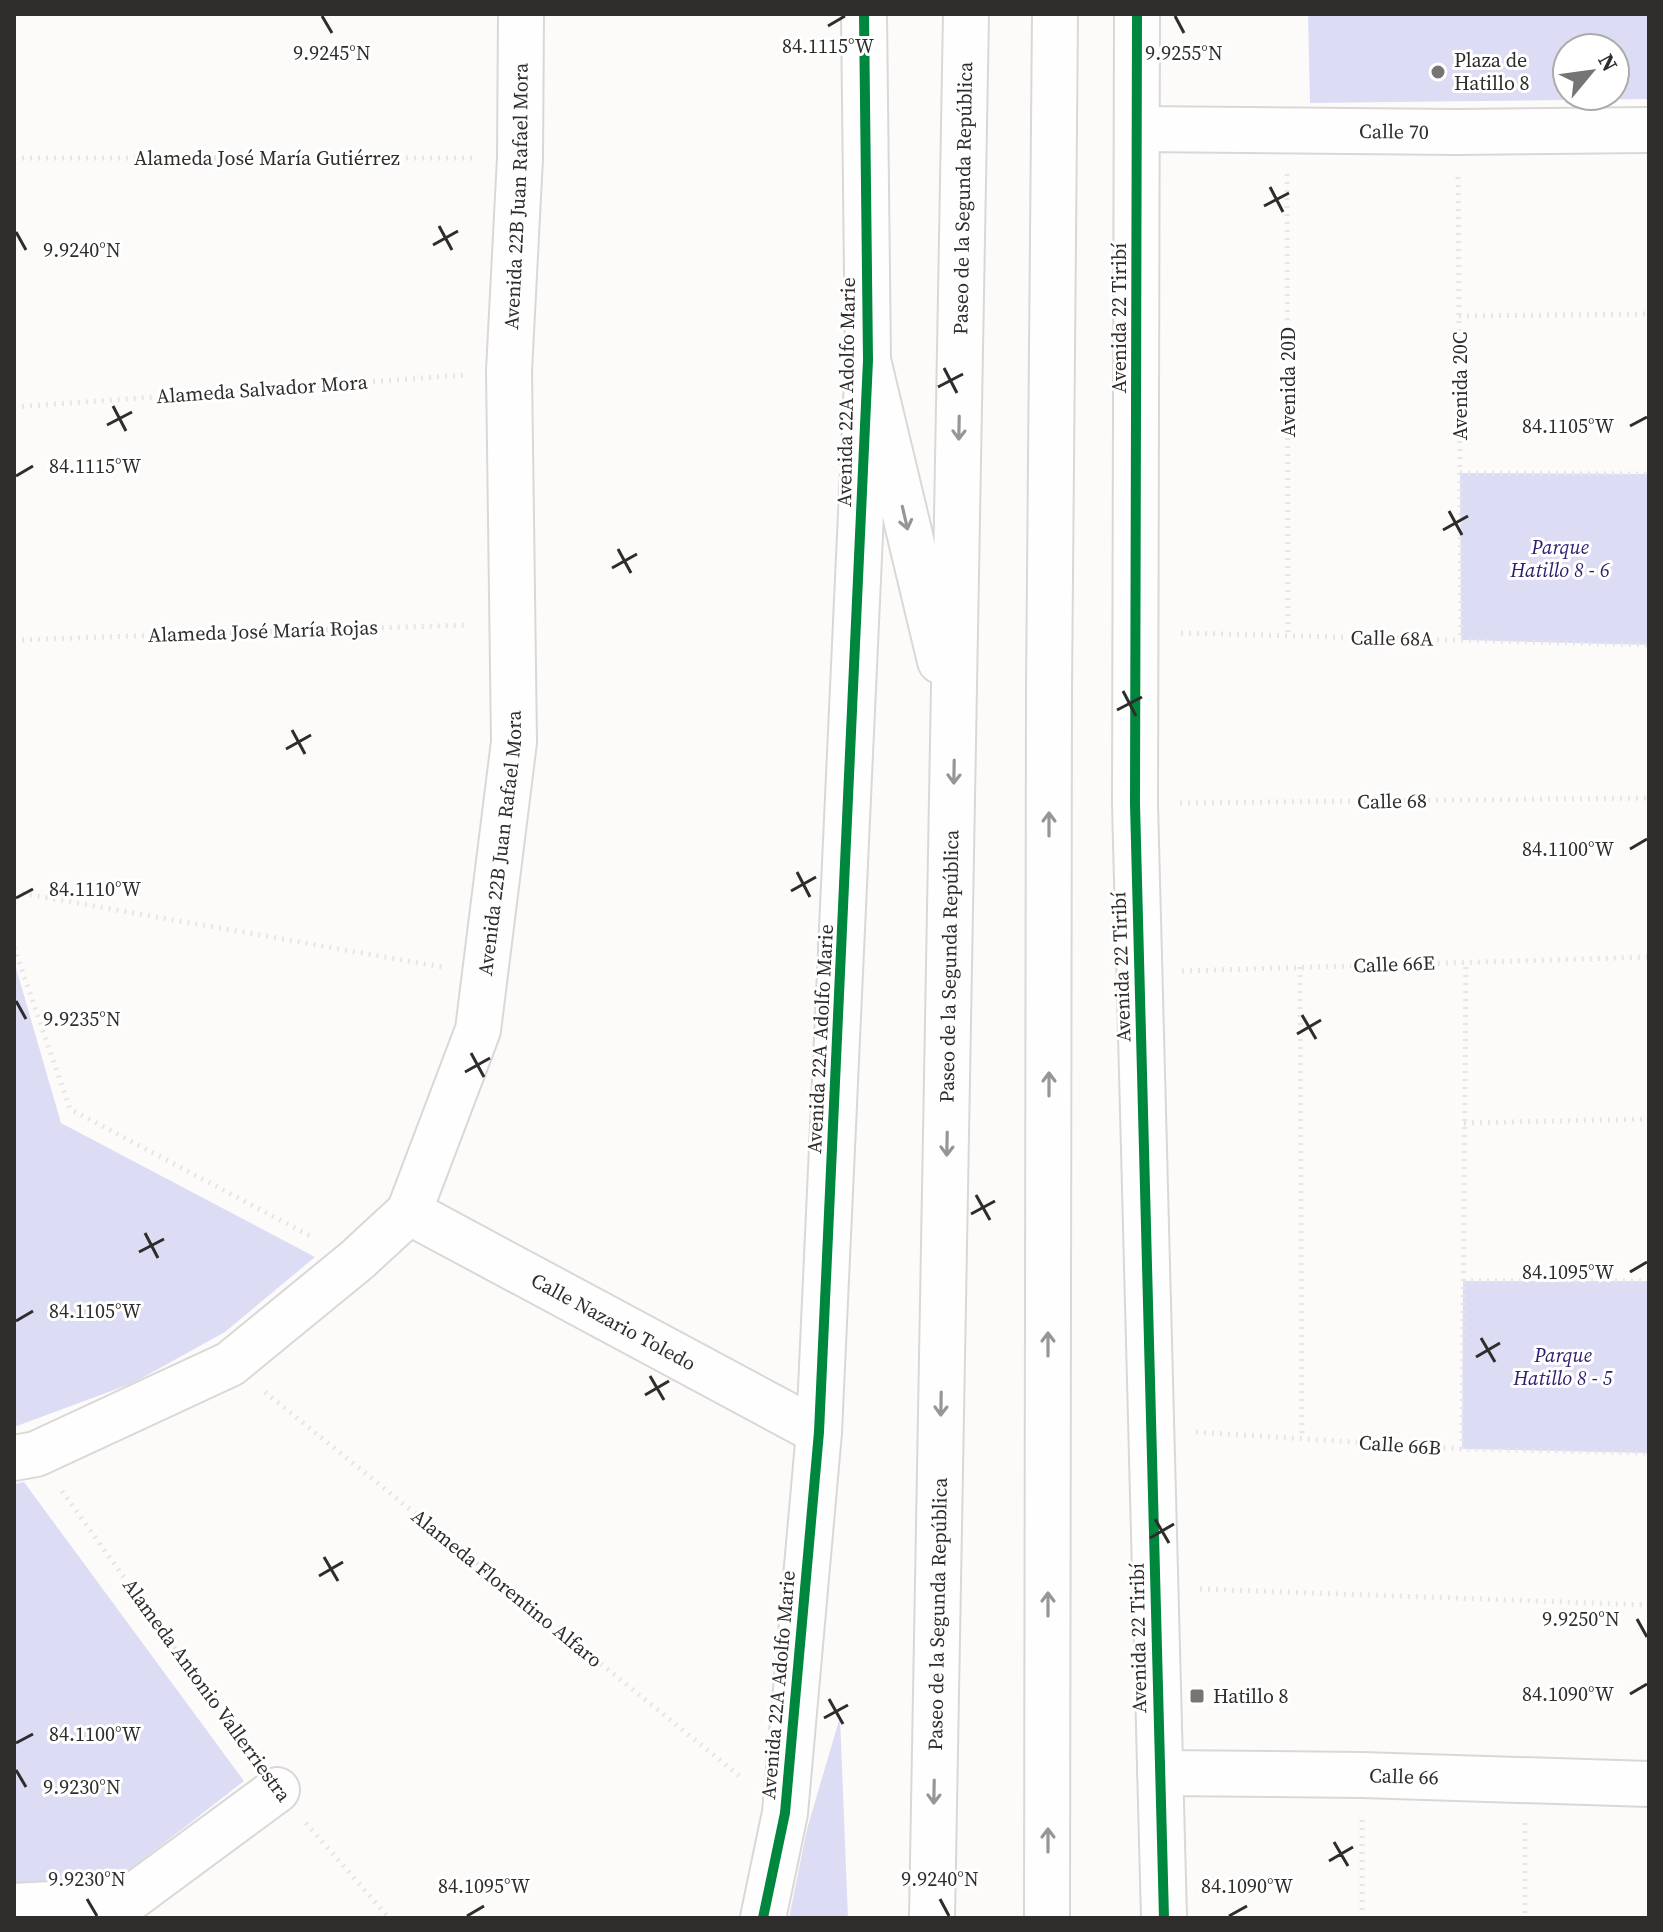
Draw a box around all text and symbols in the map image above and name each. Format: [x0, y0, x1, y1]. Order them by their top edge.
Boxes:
text: 84.1115°W [782, 32, 875, 60]
north arrow [1551, 32, 1631, 112]
text: 9.9245°N [293, 39, 371, 67]
text: 9.9255°N [1145, 39, 1223, 67]
place label: Plaza de Hatillo 8 [1454, 46, 1530, 97]
text: N [1591, 48, 1625, 77]
street label: Paseo de la Segunda República [946, 61, 979, 335]
street label: Avenida 22B Juan Rafael Mora [497, 62, 535, 330]
marker: Plaza de Hatillo 8 [1429, 63, 1447, 81]
street label: Calle 70 [1359, 117, 1429, 146]
street label: Alameda José María Gutiérrez [134, 144, 400, 172]
text: 9.9240°N [43, 236, 121, 264]
street label: Avenida 22 Tiribí [1105, 243, 1133, 393]
street label: Avenida 22A Adolfo Marie [830, 277, 862, 507]
street label: Avenida 20D [1274, 327, 1302, 437]
street label: Avenida 20C [1446, 332, 1474, 440]
street label: Alameda Salvador Mora [155, 368, 369, 410]
text: 84.1105°W [1522, 412, 1615, 440]
one-way arrow [951, 414, 967, 441]
text: 84.1115°W [49, 452, 142, 480]
one-way arrow [899, 504, 914, 530]
park label: Parque Hatillo 8 - 6 [1509, 533, 1611, 584]
street label: Alameda José María Rojas [148, 613, 378, 649]
street label: Calle 68A [1350, 623, 1434, 653]
street label: Avenida 22B Juan Rafael Mora [471, 710, 528, 977]
one-way arrow [946, 758, 962, 785]
street label: Calle 68 [1357, 786, 1427, 816]
one-way arrow [1041, 811, 1057, 838]
street label: Paseo de la Segunda República [933, 829, 965, 1103]
text: 84.1100°W [1522, 835, 1615, 863]
text: 84.1110°W [49, 875, 142, 903]
street label: Avenida 22 Tiribí [1104, 891, 1138, 1043]
street label: Avenida 22A Adolfo Marie [800, 924, 840, 1154]
street label: Calle 66E [1353, 949, 1435, 979]
text: 9.9235°N [43, 1005, 121, 1033]
one-way arrow [1041, 1071, 1057, 1098]
one-way arrow [940, 1130, 955, 1157]
text: 84.1095°W [1522, 1258, 1615, 1286]
street label: Calle Nazario Toledo [526, 1266, 701, 1377]
text: 84.1105°W [49, 1297, 142, 1325]
one-way arrow [1040, 1331, 1056, 1358]
park label: Parque Hatillo 8 - 5 [1512, 1341, 1614, 1392]
one-way arrow [934, 1390, 949, 1417]
street label: Calle 66B [1358, 1428, 1442, 1462]
street label: Paseo de la Segunda República [921, 1476, 954, 1751]
street label: Alameda Florentino Alfaro [406, 1502, 608, 1674]
street label: Avenida 22 Tiribí [1123, 1563, 1153, 1713]
street label: Avenida 22A Adolfo Marie [754, 1569, 802, 1801]
street label: Alameda Antonio Vallerriestra [116, 1573, 298, 1808]
one-way arrow [1040, 1591, 1056, 1618]
text: 9.9250°N [1542, 1605, 1620, 1633]
text: 84.1090°W [1522, 1680, 1615, 1708]
place label: Hatillo 8 [1213, 1682, 1289, 1710]
marker: Hatillo 8 [1188, 1687, 1206, 1705]
text: 84.1100°W [49, 1720, 142, 1748]
street label: Calle 66 [1369, 1761, 1439, 1791]
text: 9.9230°N [43, 1773, 121, 1801]
one-way arrow [927, 1778, 942, 1805]
one-way arrow [1040, 1827, 1056, 1854]
text: 9.9230°N [48, 1865, 126, 1893]
text: 9.9240°N [901, 1865, 979, 1893]
text: 84.1095°W [438, 1872, 531, 1900]
text: 84.1090°W [1201, 1872, 1294, 1900]

